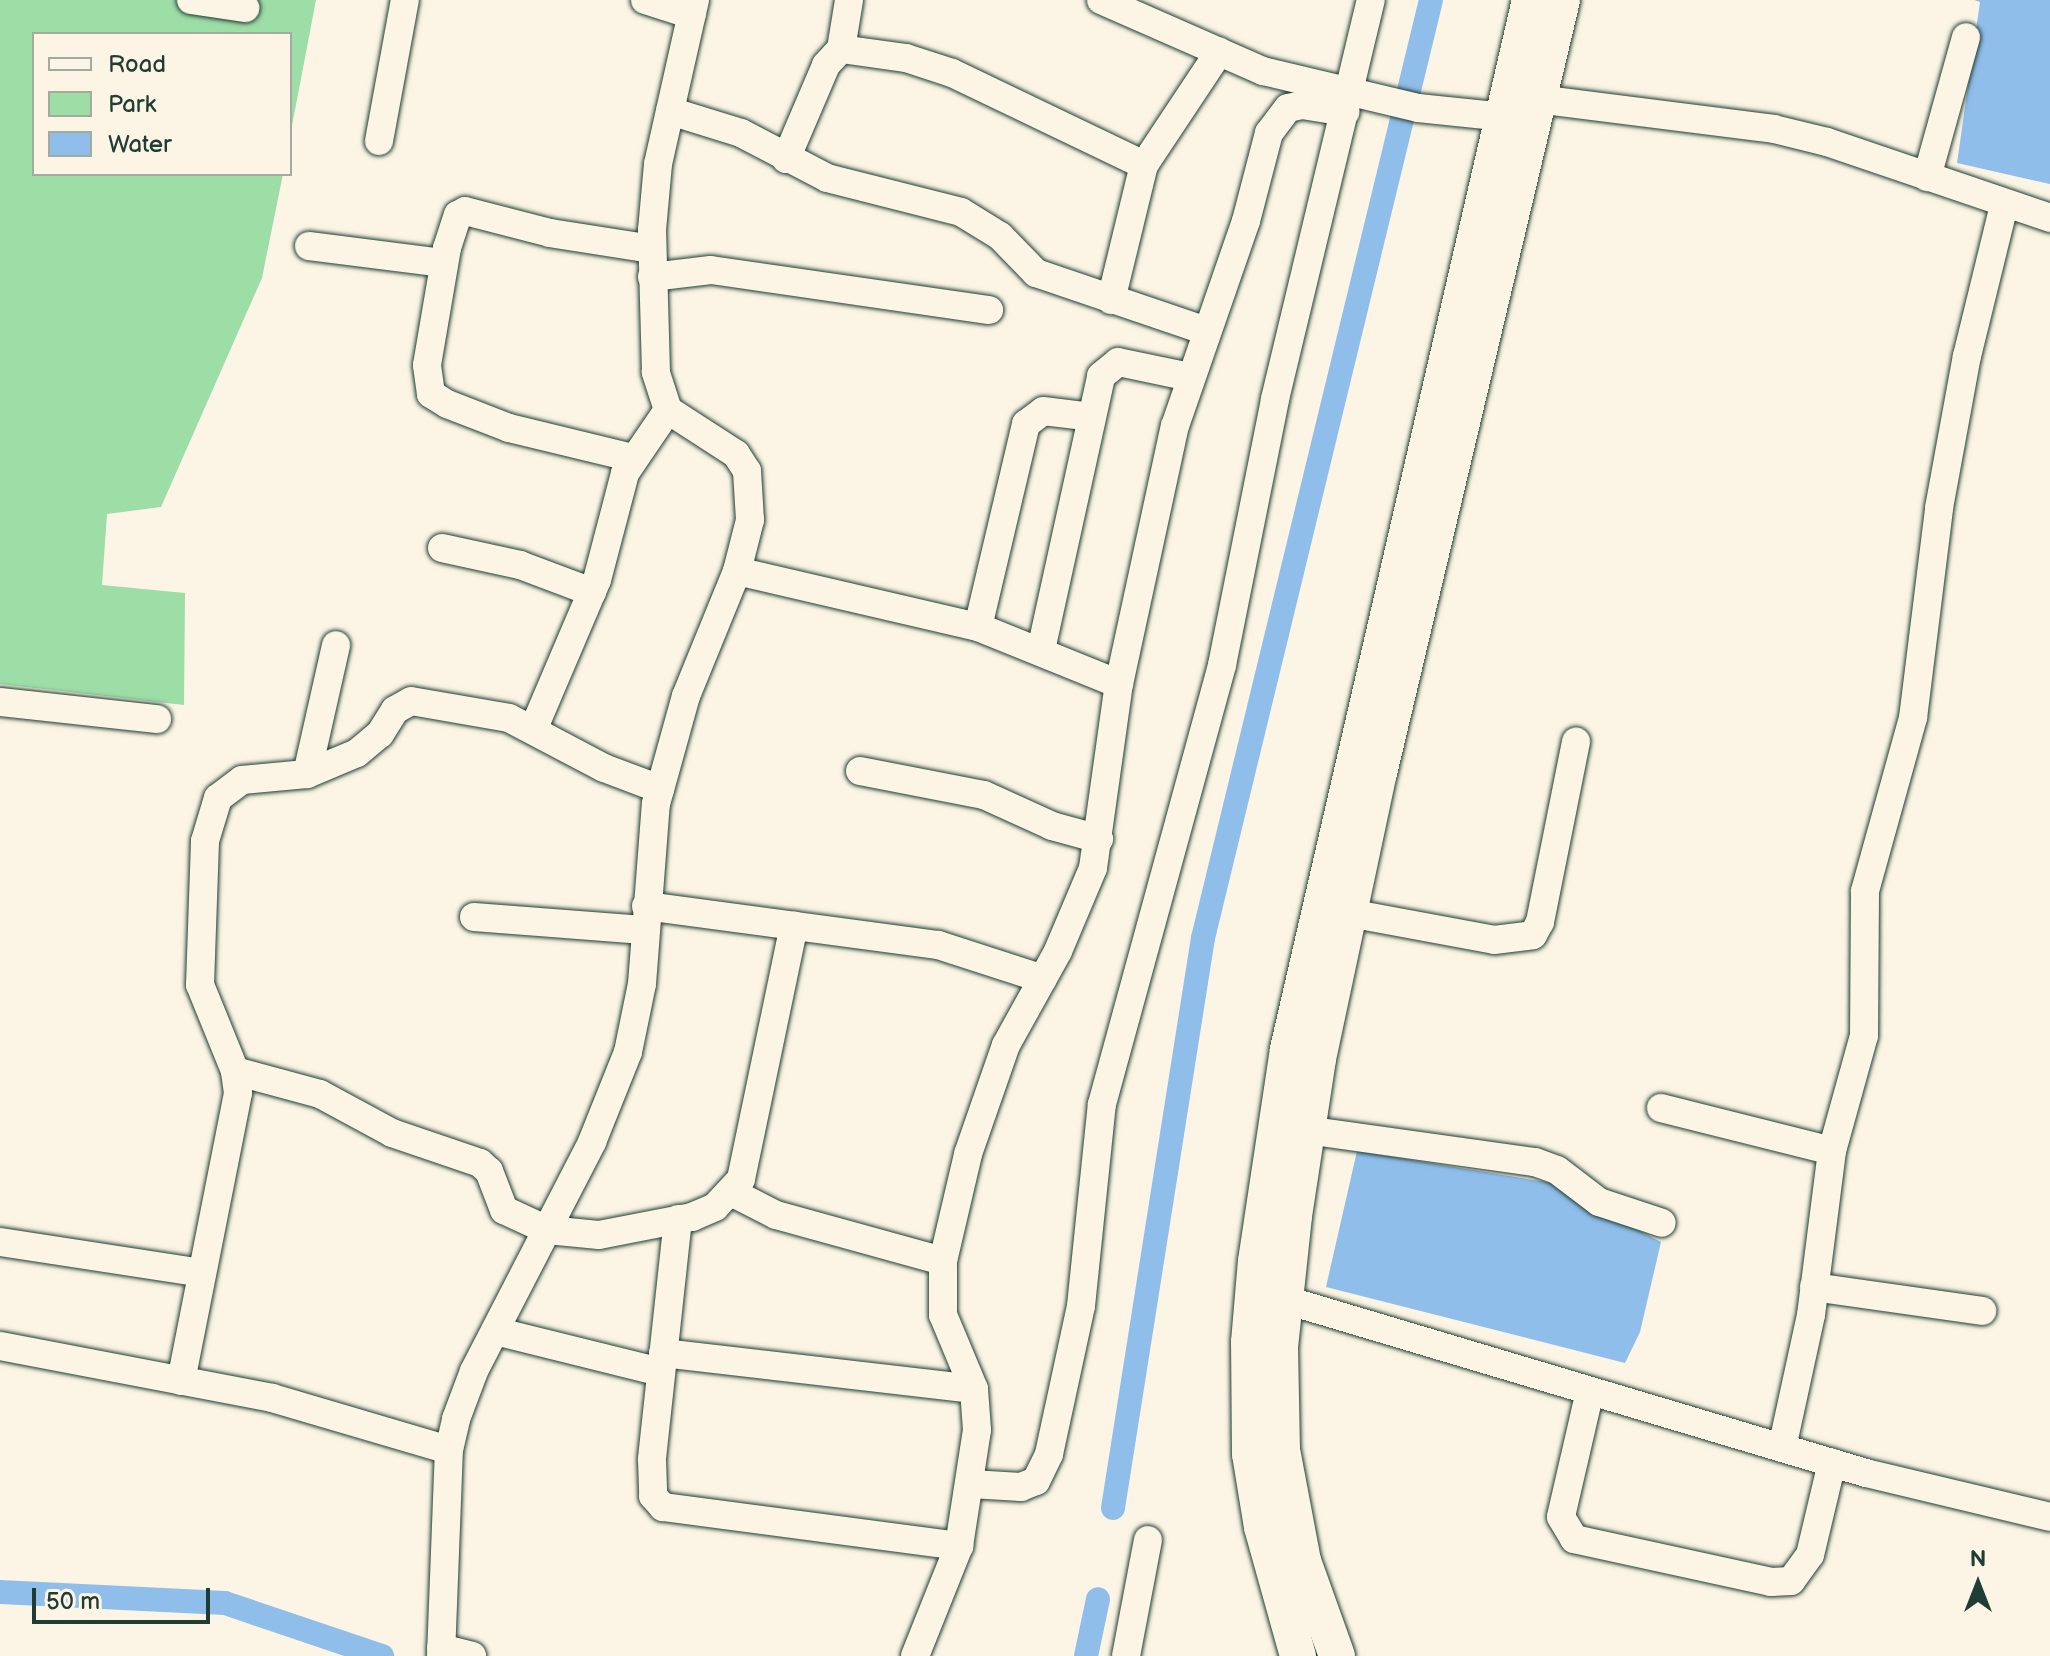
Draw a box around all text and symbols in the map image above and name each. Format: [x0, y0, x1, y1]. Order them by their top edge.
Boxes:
legend [32, 32, 292, 176]
text: Road [108, 50, 166, 79]
text: Park [108, 90, 156, 119]
text: Water [108, 130, 172, 159]
north arrow [1938, 1544, 2018, 1624]
text: N [1970, 1546, 1986, 1573]
scale bar [36, 1572, 214, 1622]
text: 50 m [46, 1587, 100, 1616]

